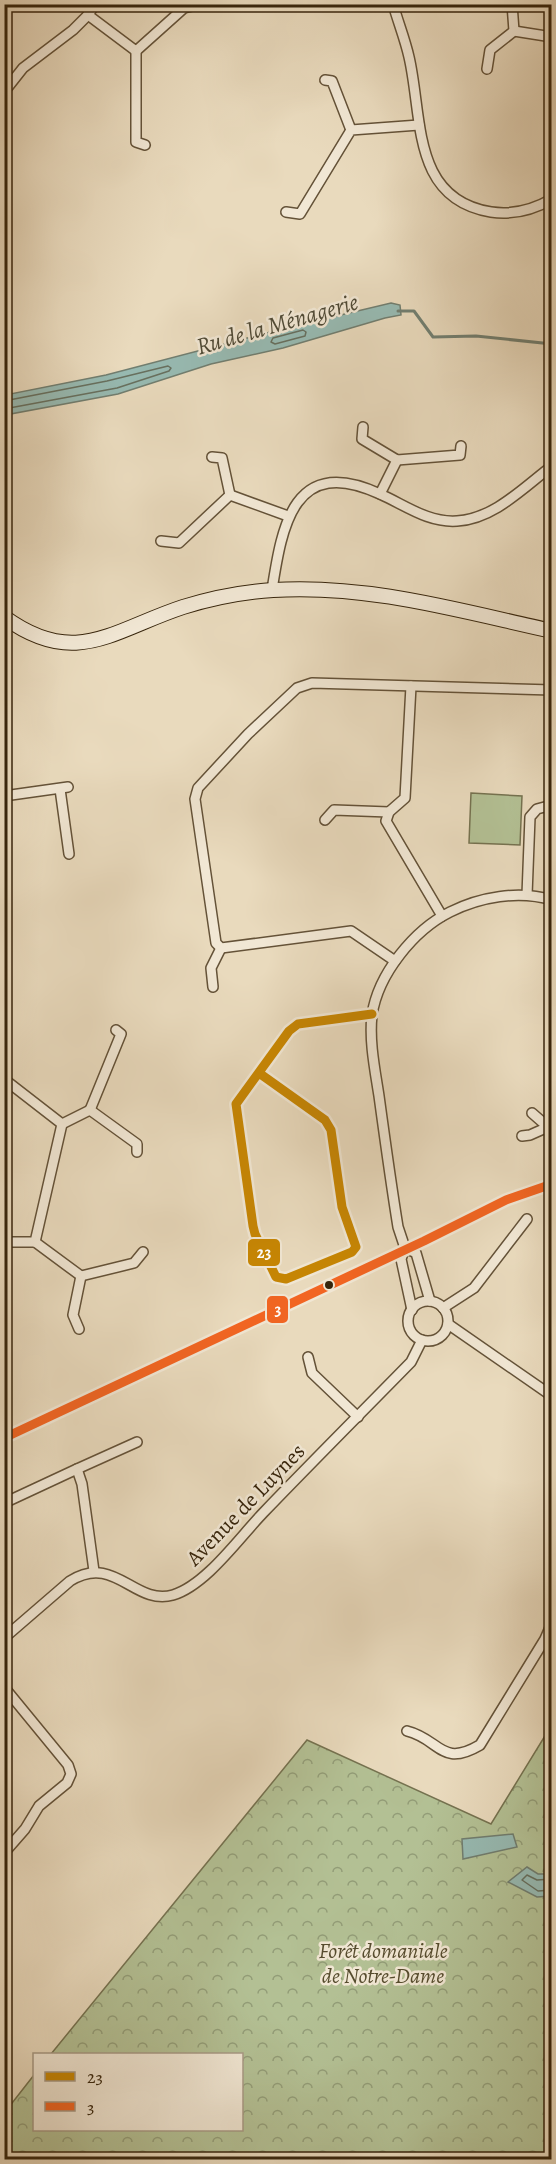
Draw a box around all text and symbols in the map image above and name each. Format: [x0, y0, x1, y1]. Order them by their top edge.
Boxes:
water label: Ru de la Ménagerie [192, 285, 362, 362]
line badge: 23 [247, 1238, 281, 1267]
text: 23 [257, 1242, 271, 1264]
unlabelled marker [323, 1279, 335, 1291]
line badge: 3 [266, 1295, 289, 1324]
text: 3 [275, 1299, 282, 1321]
street label: Avenue de Luynes [179, 1437, 312, 1573]
park label: Forêt domaniale de Notre-Dame [318, 1936, 448, 1991]
legend [33, 2053, 243, 2131]
text: 23 [87, 2065, 103, 2089]
text: 3 [87, 2095, 95, 2119]

